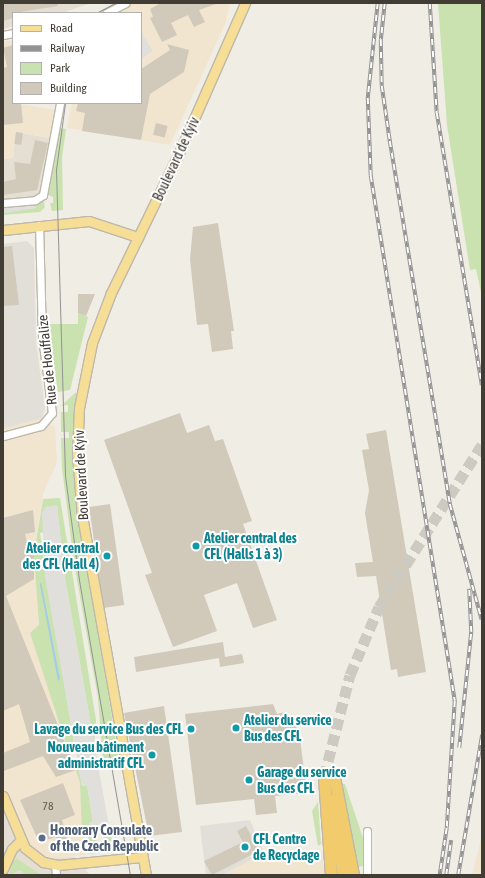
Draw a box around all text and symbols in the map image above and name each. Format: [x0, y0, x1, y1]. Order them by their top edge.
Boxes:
legend [12, 12, 142, 104]
text: Road [50, 21, 73, 35]
text: Railway [50, 41, 85, 55]
text: Park [50, 61, 70, 75]
text: Building [50, 81, 87, 95]
street label: Boulevard de Kyiv [149, 114, 203, 204]
street label: Rue de Houffalize [34, 314, 60, 406]
street label: Boulevard de Kyiv [70, 429, 92, 521]
place label: Atelier central des CFL (Halls 1 à 3) [204, 530, 297, 562]
place label: Atelier central des CFL (Hall 4) [23, 540, 99, 572]
marker: Atelier central des CFL (Halls 1 à 3) [191, 541, 201, 551]
marker: Atelier central des CFL (Hall 4) [102, 551, 112, 561]
place label: Atelier du service Bus des CFL [244, 712, 332, 744]
place label: Lavage du service Bus des CFL [34, 721, 183, 737]
marker: Atelier du service Bus des CFL [231, 723, 241, 733]
marker: Lavage du service Bus des CFL [186, 724, 196, 734]
place label: Nouveau bâtiment administratif CFL [48, 739, 144, 772]
marker: Nouveau bâtiment administratif CFL [147, 750, 157, 760]
place label: Garage du service Bus des CFL [257, 764, 347, 796]
marker: Garage du service Bus des CFL [244, 775, 254, 785]
house number: 78 [42, 800, 54, 814]
place label: Honorary Consulate of the Czech Republic [50, 822, 158, 854]
place label: CFL Centre de Recyclage [253, 831, 319, 864]
marker: Honorary Consulate of the Czech Republic [37, 833, 47, 843]
marker: CFL Centre de Recyclage [240, 842, 250, 852]

